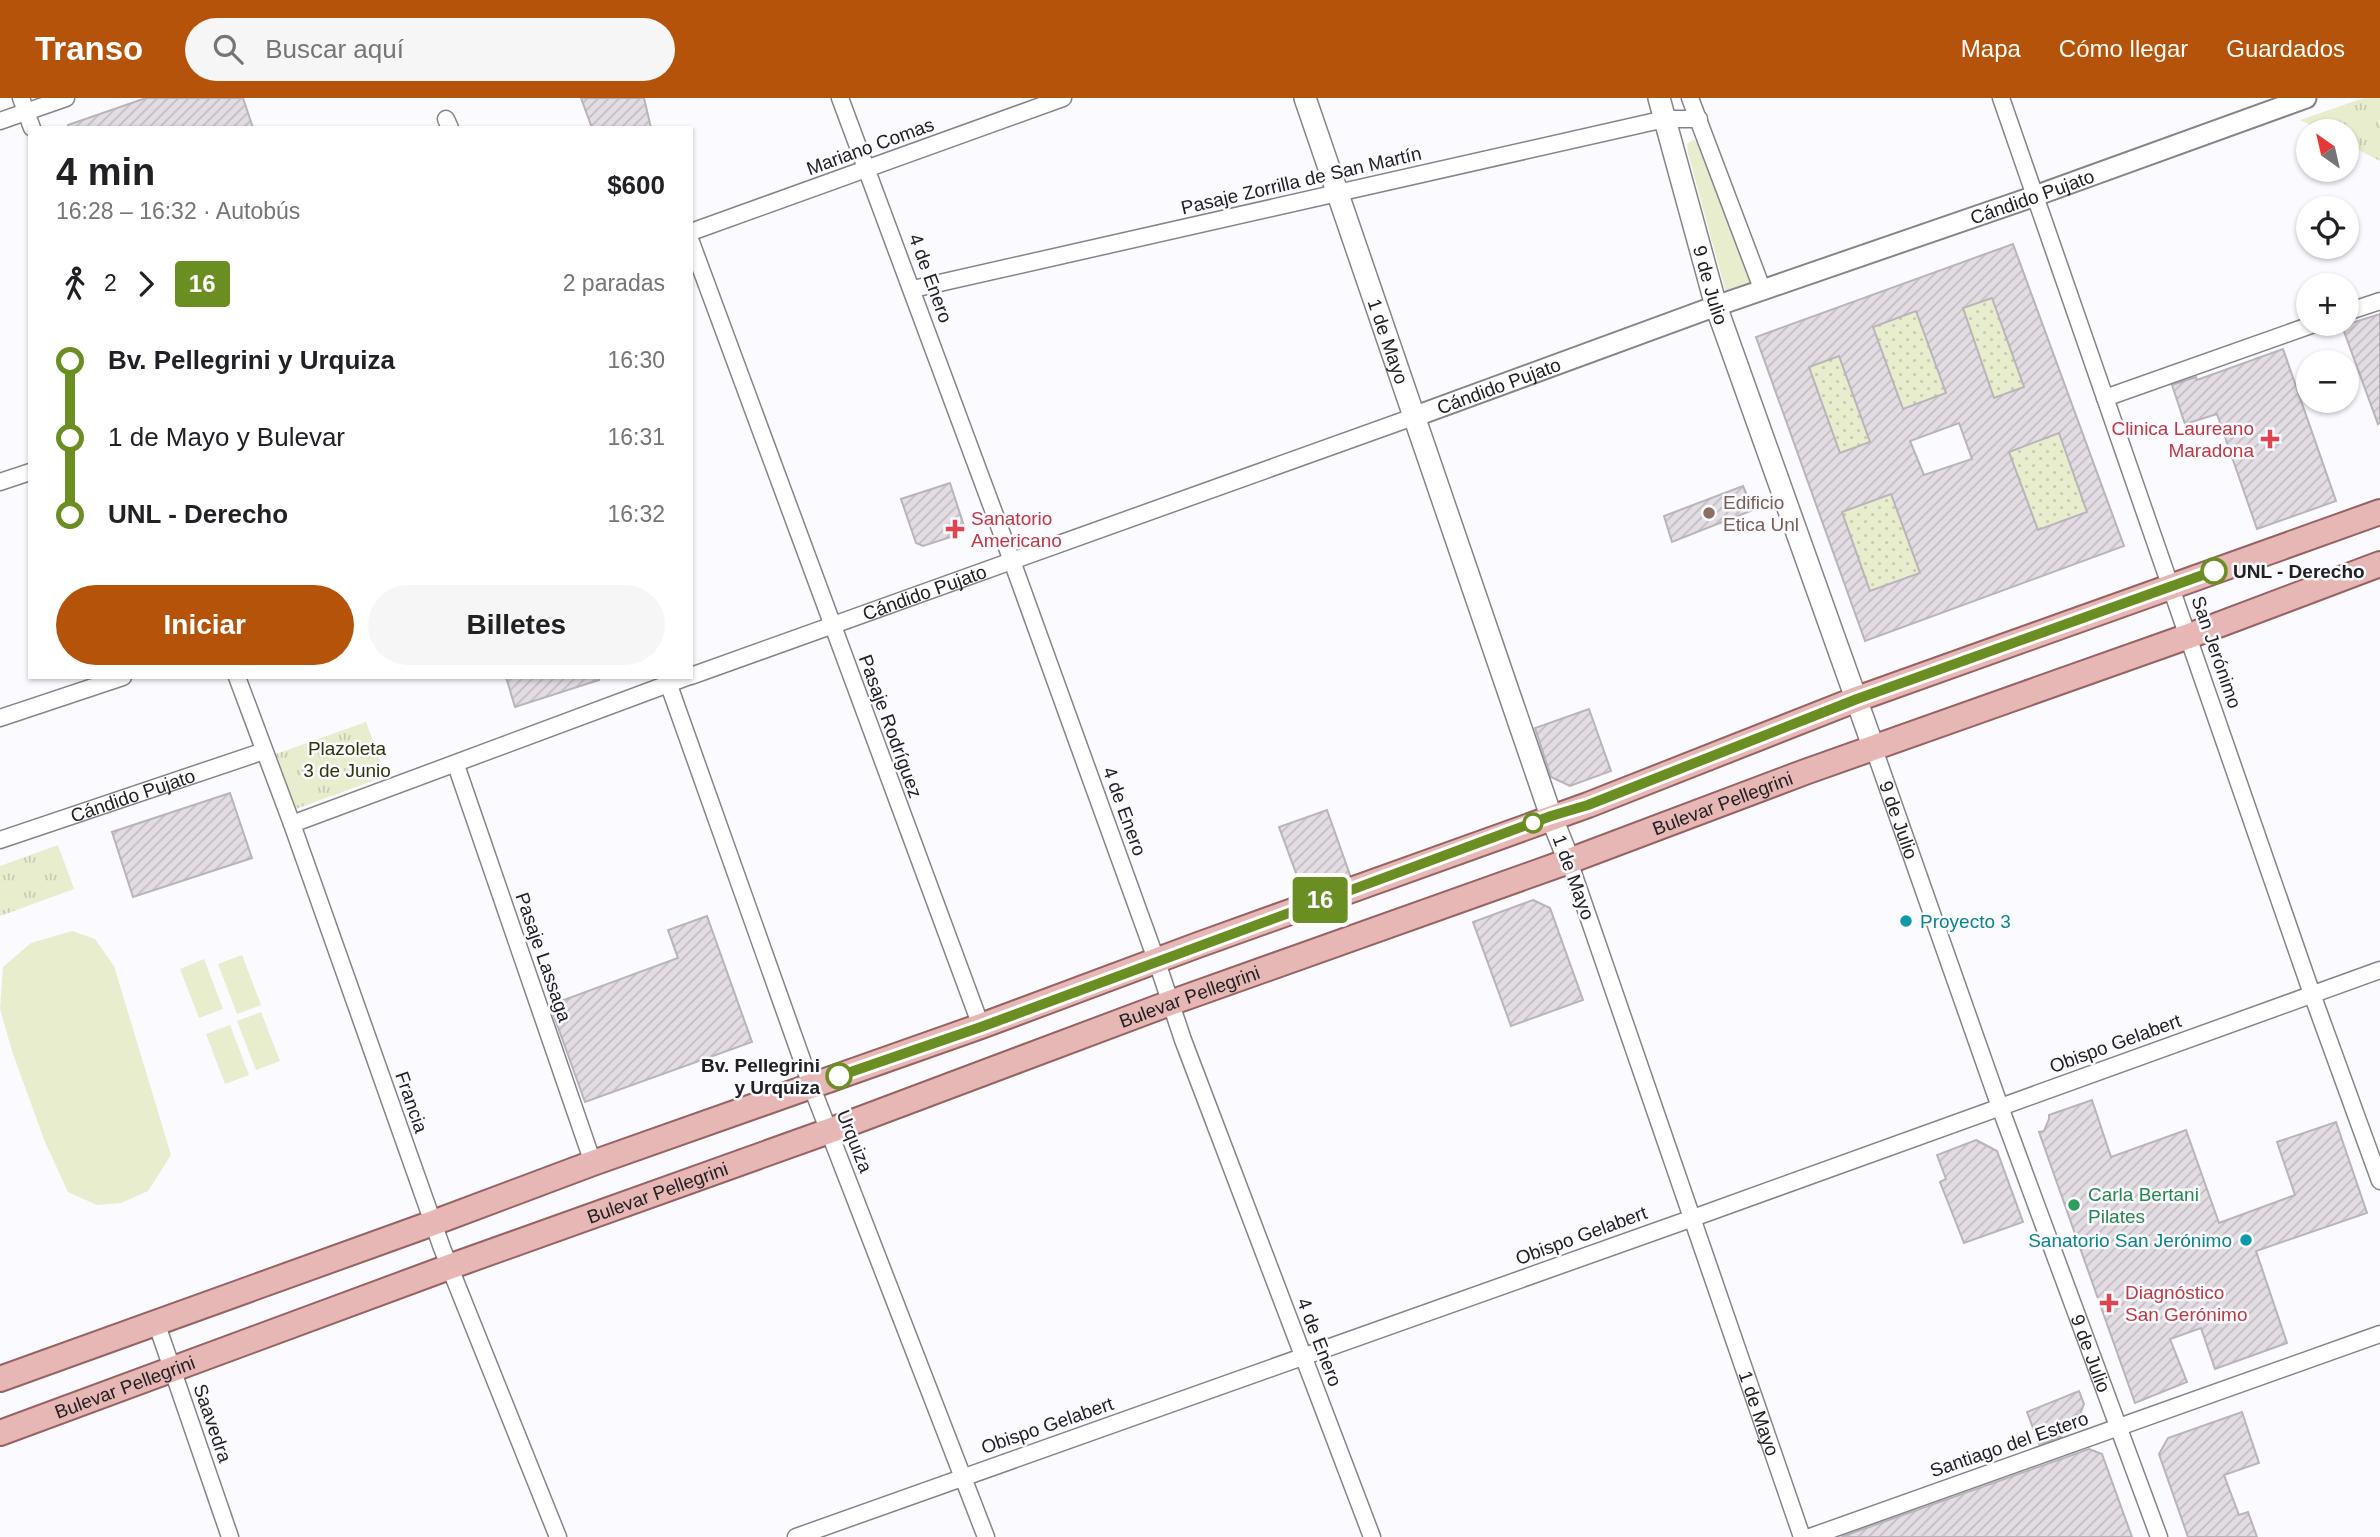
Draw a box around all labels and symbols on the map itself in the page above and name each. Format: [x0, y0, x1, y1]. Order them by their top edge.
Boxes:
street label: Mariano Comas [804, 114, 937, 179]
north arrow [2296, 119, 2359, 182]
street label: Pasaje Zorrilla de San Martín [1179, 143, 1423, 218]
street label: Cándido Pujato [1967, 165, 2097, 229]
street label: 4 de Enero [905, 231, 956, 325]
street label: 9 de Julio [1689, 243, 1732, 328]
street label: 1 de Mayo [1364, 296, 1412, 387]
street label: Cándido Pujato [1434, 354, 1563, 418]
place label: Clinica Laureano Maradona [2111, 418, 2254, 461]
marker: Clinica Laureano Maradona [2260, 429, 2280, 449]
place label: Edificio Etica Unl [1723, 492, 1799, 535]
marker: Edificio Etica Unl [1701, 505, 1717, 521]
place label: Sanatorio Americano [971, 508, 1062, 551]
marker: Sanatorio Americano [945, 519, 965, 539]
marker: UNL - Derecho [2201, 558, 2227, 584]
street label: Cándido Pujato [860, 561, 989, 625]
place label: UNL - Derecho [2233, 561, 2365, 582]
street label: San Jerónimo [2188, 593, 2246, 711]
street label: Pasaje Rodríguez [855, 652, 926, 801]
park label: Plazoleta 3 de Junio [303, 738, 391, 781]
street label: 4 de Enero [1099, 764, 1150, 858]
street label: Cándido Pujato [68, 765, 198, 826]
street label: Bulevar Pellegrini [1650, 768, 1796, 840]
street label: 9 de Julio [1875, 778, 1922, 862]
unlabelled marker [1523, 813, 1543, 833]
street label: 1 de Mayo [1548, 832, 1599, 922]
line badge: 16 [1288, 877, 1352, 923]
street label: Pasaje Lassaga [512, 890, 576, 1025]
place label: Proyecto 3 [1920, 911, 2011, 932]
marker: Proyecto 3 [1898, 913, 1914, 929]
street label: Bulevar Pellegrini [1116, 962, 1263, 1032]
street label: Obispo Gelabert [2047, 1010, 2184, 1077]
place label: Bv. Pellegrini y Urquiza [701, 1055, 820, 1098]
marker: Bv. Pellegrini y Urquiza [826, 1063, 852, 1089]
street label: Francia [391, 1069, 432, 1136]
street label: Urquiza [833, 1107, 877, 1176]
street label: Bulevar Pellegrini [584, 1158, 731, 1228]
place label: Carla Bertani Pilates [2088, 1184, 2199, 1227]
marker: Carla Bertani Pilates [2066, 1197, 2082, 1213]
street label: Obispo Gelabert [1513, 1202, 1650, 1269]
place label: Sanatorio San Jerónimo [2028, 1230, 2232, 1251]
marker: Sanatorio San Jerónimo [2238, 1232, 2254, 1248]
place label: Diagnóstico San Gerónimo [2125, 1282, 2248, 1325]
marker: Diagnóstico San Gerónimo [2099, 1293, 2119, 1313]
street label: 4 de Enero [1293, 1295, 1346, 1389]
street label: 9 de Julio [2067, 1312, 2115, 1395]
street label: Bulevar Pellegrini [52, 1352, 198, 1423]
street label: 1 de Mayo [1734, 1368, 1783, 1459]
street label: Saavedra [189, 1381, 236, 1465]
street label: Obispo Gelabert [978, 1393, 1117, 1458]
street label: Santiago del Estero [1927, 1408, 2091, 1481]

